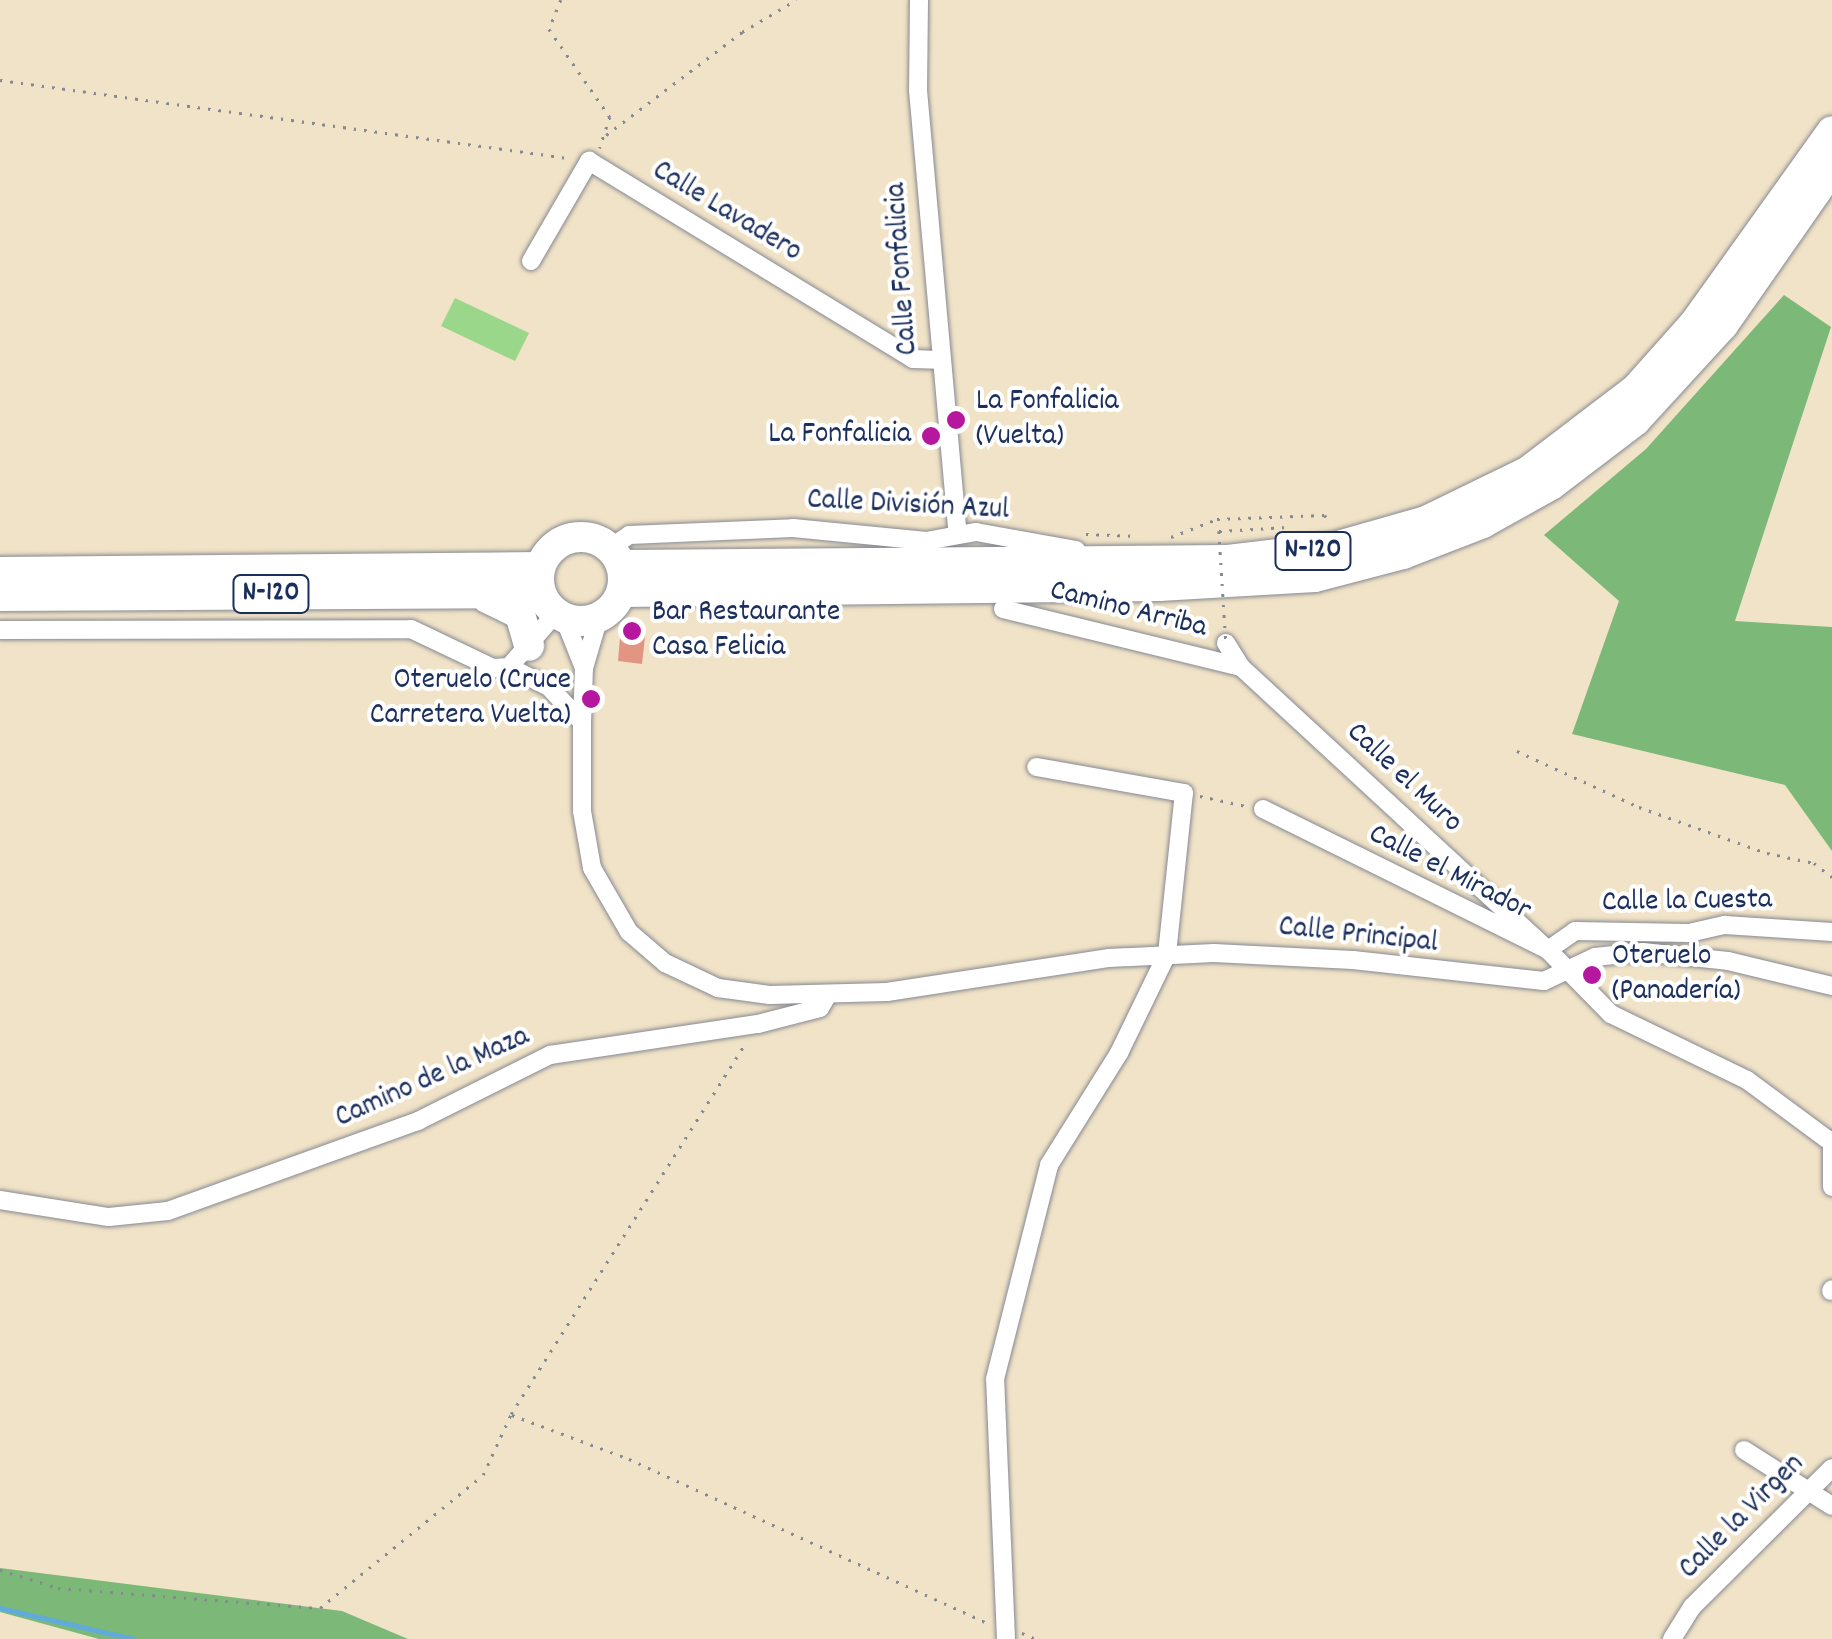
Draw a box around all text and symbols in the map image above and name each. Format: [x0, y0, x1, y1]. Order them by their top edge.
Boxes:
street label: Calle Lavadero [645, 154, 807, 272]
street label: Calle Fonfalicia [880, 182, 928, 356]
place label: La Fonfalicia (Vuelta) [976, 385, 1119, 456]
marker: La Fonfalicia (Vuelta) [945, 409, 967, 431]
place label: La Fonfalicia [768, 418, 911, 454]
marker: La Fonfalicia [920, 425, 942, 447]
street label: Calle División Azul [806, 484, 1010, 530]
road number: N-120 [1273, 528, 1353, 574]
road number: N-120 [231, 571, 311, 617]
street label: Camino Arriba [1046, 574, 1210, 648]
place label: Bar Restaurante Casa Felicia [652, 596, 840, 666]
marker: Bar Restaurante Casa Felicia [621, 620, 643, 642]
place label: Oteruelo (Cruce Carretera Vuelta) [370, 664, 571, 734]
marker: Oteruelo (Cruce Carretera Vuelta) [580, 688, 602, 710]
street label: Calle el Muro [1338, 716, 1468, 842]
street label: Calle el Mirador [1362, 818, 1536, 930]
street label: Calle la Cuesta [1602, 884, 1772, 922]
street label: Calle Principal [1277, 911, 1439, 963]
place label: Oteruelo (Panadería) [1612, 940, 1741, 1010]
marker: Oteruelo (Panadería) [1581, 964, 1603, 986]
street label: Camino de la Maza [330, 1020, 536, 1138]
street label: Calle la Virgen [1673, 1448, 1813, 1588]

